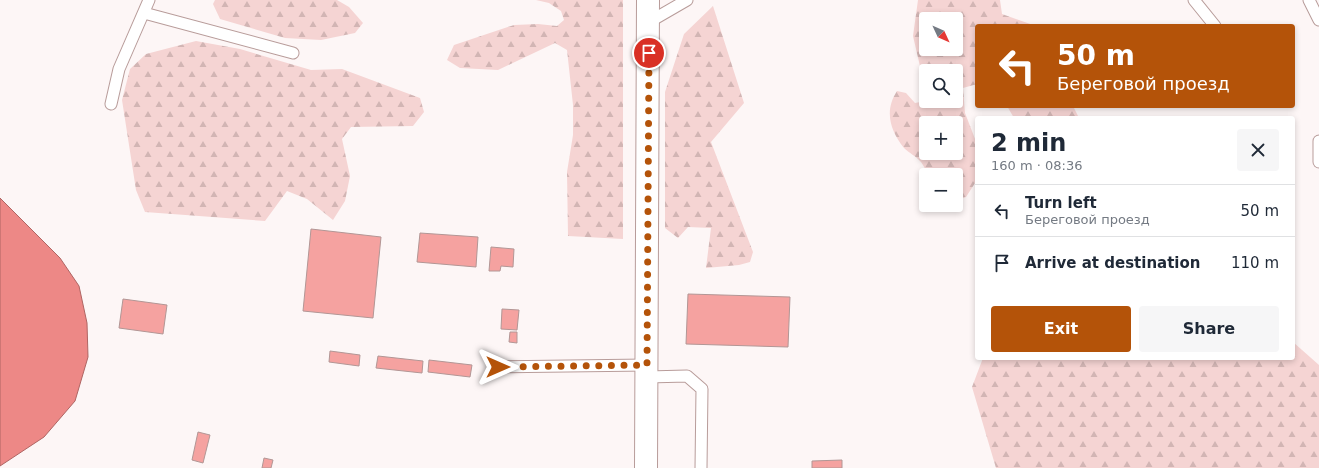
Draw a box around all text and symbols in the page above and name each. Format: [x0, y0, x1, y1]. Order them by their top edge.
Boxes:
north arrow [919, 12, 963, 56]
map controls [919, 12, 963, 212]
pin [632, 36, 666, 70]
text: 50 m [1057, 39, 1135, 72]
icon: left [991, 40, 1043, 92]
icon: arrive [638, 42, 660, 64]
button: search [919, 64, 963, 108]
text: Береговой проезд [1057, 73, 1230, 94]
button: + [919, 116, 963, 160]
text: 2 min [991, 129, 1066, 157]
button: close [1237, 129, 1279, 171]
text: 160 m · 08:36 [991, 158, 1082, 173]
button: − [919, 168, 963, 212]
text: Turn left [1025, 194, 1097, 212]
icon: left [991, 200, 1013, 222]
text: 50 m [1241, 202, 1279, 220]
text: Береговой проезд [1025, 212, 1150, 227]
icon: arrive [991, 252, 1013, 274]
text: Arrive at destination [1025, 254, 1200, 272]
text: 110 m [1231, 254, 1279, 272]
button: Exit [991, 306, 1131, 352]
button: Share [1139, 306, 1279, 352]
position arrow [477, 346, 519, 388]

